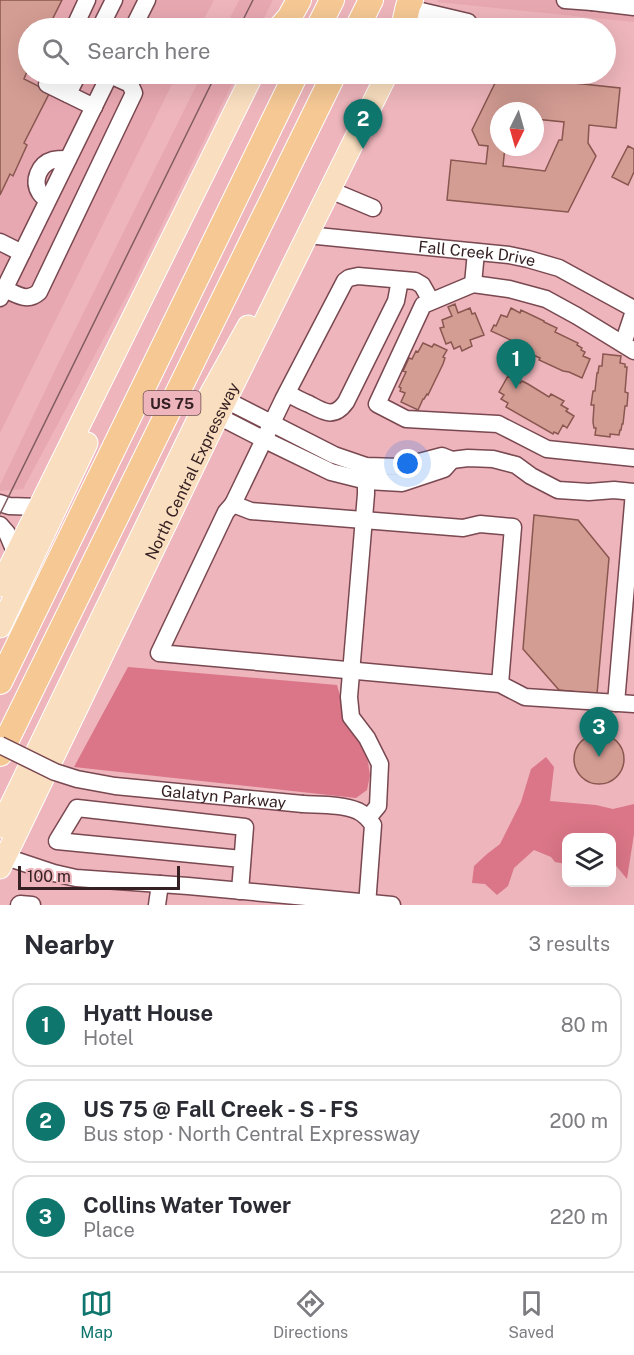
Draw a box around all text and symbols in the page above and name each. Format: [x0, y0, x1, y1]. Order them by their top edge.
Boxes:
search box [18, 18, 616, 84]
icon: search [39, 35, 72, 68]
text: Search here [87, 38, 211, 64]
pin: 2 [344, 100, 382, 149]
north arrow [490, 102, 544, 156]
street label: Fall Creek Drive [417, 237, 538, 270]
pin: 1 [496, 340, 536, 389]
street label: North Central Expressway [141, 379, 243, 562]
road number: US 75 [144, 391, 201, 415]
your location [393, 449, 422, 478]
pin: 3 [580, 708, 618, 757]
street label: Galatyn Parkway [160, 781, 287, 812]
map controls [562, 833, 616, 887]
button: layers [562, 833, 616, 887]
scale bar [18, 863, 180, 890]
text: 100 m [27, 867, 71, 886]
text: Nearby [24, 929, 114, 960]
text: 3 results [529, 932, 610, 956]
text: Hyatt House [83, 1000, 213, 1026]
text: 1 [41, 1013, 50, 1037]
text: 80 m [561, 1013, 608, 1037]
text: Hotel [83, 1026, 134, 1050]
text: US 75 @ Fall Creek - S - FS [83, 1096, 359, 1122]
text: 2 [39, 1109, 52, 1133]
text: 200 m [550, 1109, 608, 1133]
text: Bus stop · North Central Expressway [83, 1122, 420, 1146]
text: Collins Water Tower [83, 1192, 291, 1218]
text: 3 [39, 1205, 52, 1229]
text: 220 m [550, 1205, 608, 1229]
text: Place [83, 1218, 135, 1242]
tab: Map [80, 1287, 113, 1342]
tab: Directions [273, 1287, 348, 1342]
tab: Saved [508, 1287, 554, 1342]

